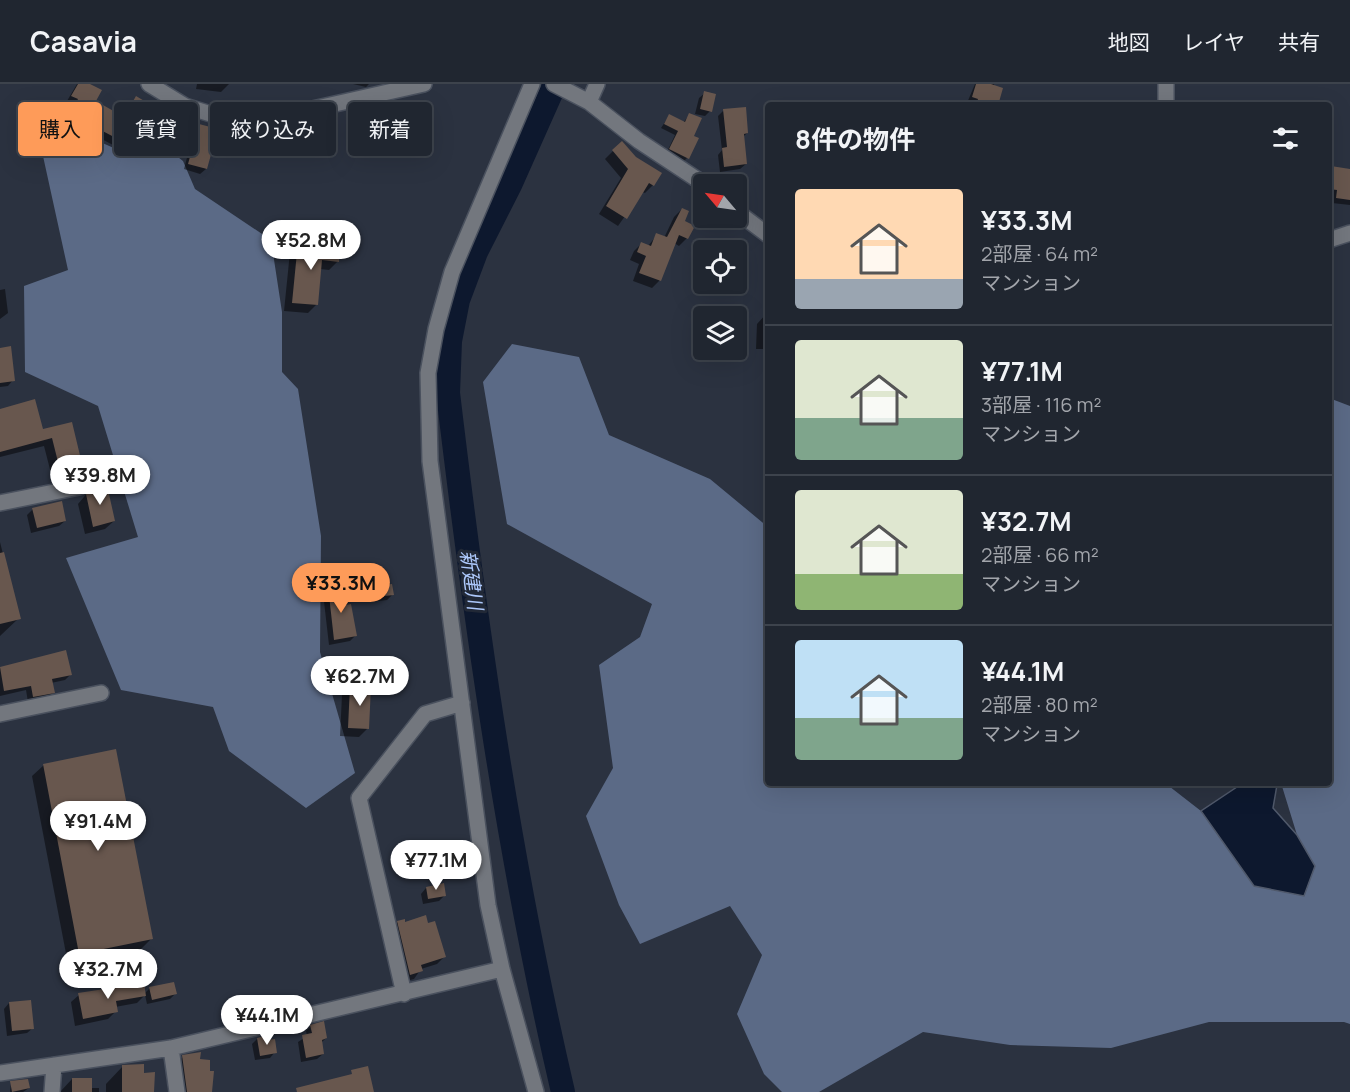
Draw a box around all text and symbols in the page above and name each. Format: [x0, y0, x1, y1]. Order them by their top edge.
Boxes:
text: Casavia [30, 22, 137, 60]
text: 地図 [1108, 28, 1150, 56]
text: レイヤ [1183, 28, 1245, 56]
text: 共有 [1278, 28, 1320, 56]
chip: 購入 [18, 102, 102, 156]
chip: 賃貸 [114, 102, 198, 156]
chip: 絞り込み [210, 102, 336, 156]
chip: 新着 [348, 102, 432, 156]
text: 8件の物件 [795, 121, 915, 157]
icon: filters [1269, 122, 1302, 155]
north arrow [693, 174, 747, 228]
map controls [693, 174, 747, 360]
text: ¥33.3M [981, 202, 1072, 238]
icon: home [843, 213, 915, 285]
pin: ¥52.8M [262, 220, 360, 271]
text: ¥52.8M [276, 226, 346, 253]
button: locate [693, 240, 747, 294]
text: 2部屋 · 64 m² [981, 240, 1098, 267]
text: マンション [981, 269, 1081, 296]
button: layers [693, 306, 747, 360]
text: ¥77.1M [981, 353, 1063, 389]
icon: home [843, 364, 915, 436]
text: 3部屋 · 116 m² [981, 391, 1102, 418]
text: マンション [981, 420, 1081, 447]
pin: ¥39.8M [51, 455, 149, 506]
text: ¥39.8M [64, 461, 136, 488]
text: ¥32.7M [981, 503, 1072, 539]
icon: home [843, 514, 915, 586]
text: 2部屋 · 66 m² [981, 541, 1099, 568]
water label: 新建川 [454, 548, 490, 614]
pin: ¥33.3M [292, 563, 390, 614]
text: ¥33.3M [306, 569, 376, 596]
text: マンション [981, 570, 1081, 597]
text: ¥44.1M [981, 653, 1064, 689]
pin: ¥62.7M [311, 656, 409, 707]
text: ¥62.7M [325, 662, 395, 689]
icon: home [843, 664, 915, 736]
text: 2部屋 · 80 m² [981, 691, 1098, 718]
text: マンション [981, 720, 1081, 747]
pin: ¥91.4M [49, 801, 147, 852]
text: ¥91.4M [64, 807, 132, 834]
pin: ¥77.1M [387, 840, 485, 891]
text: ¥77.1M [405, 846, 467, 873]
pin: ¥32.7M [59, 949, 157, 1000]
text: ¥32.7M [73, 955, 143, 982]
pin: ¥44.1M [218, 995, 316, 1046]
text: ¥44.1M [235, 1001, 299, 1028]

